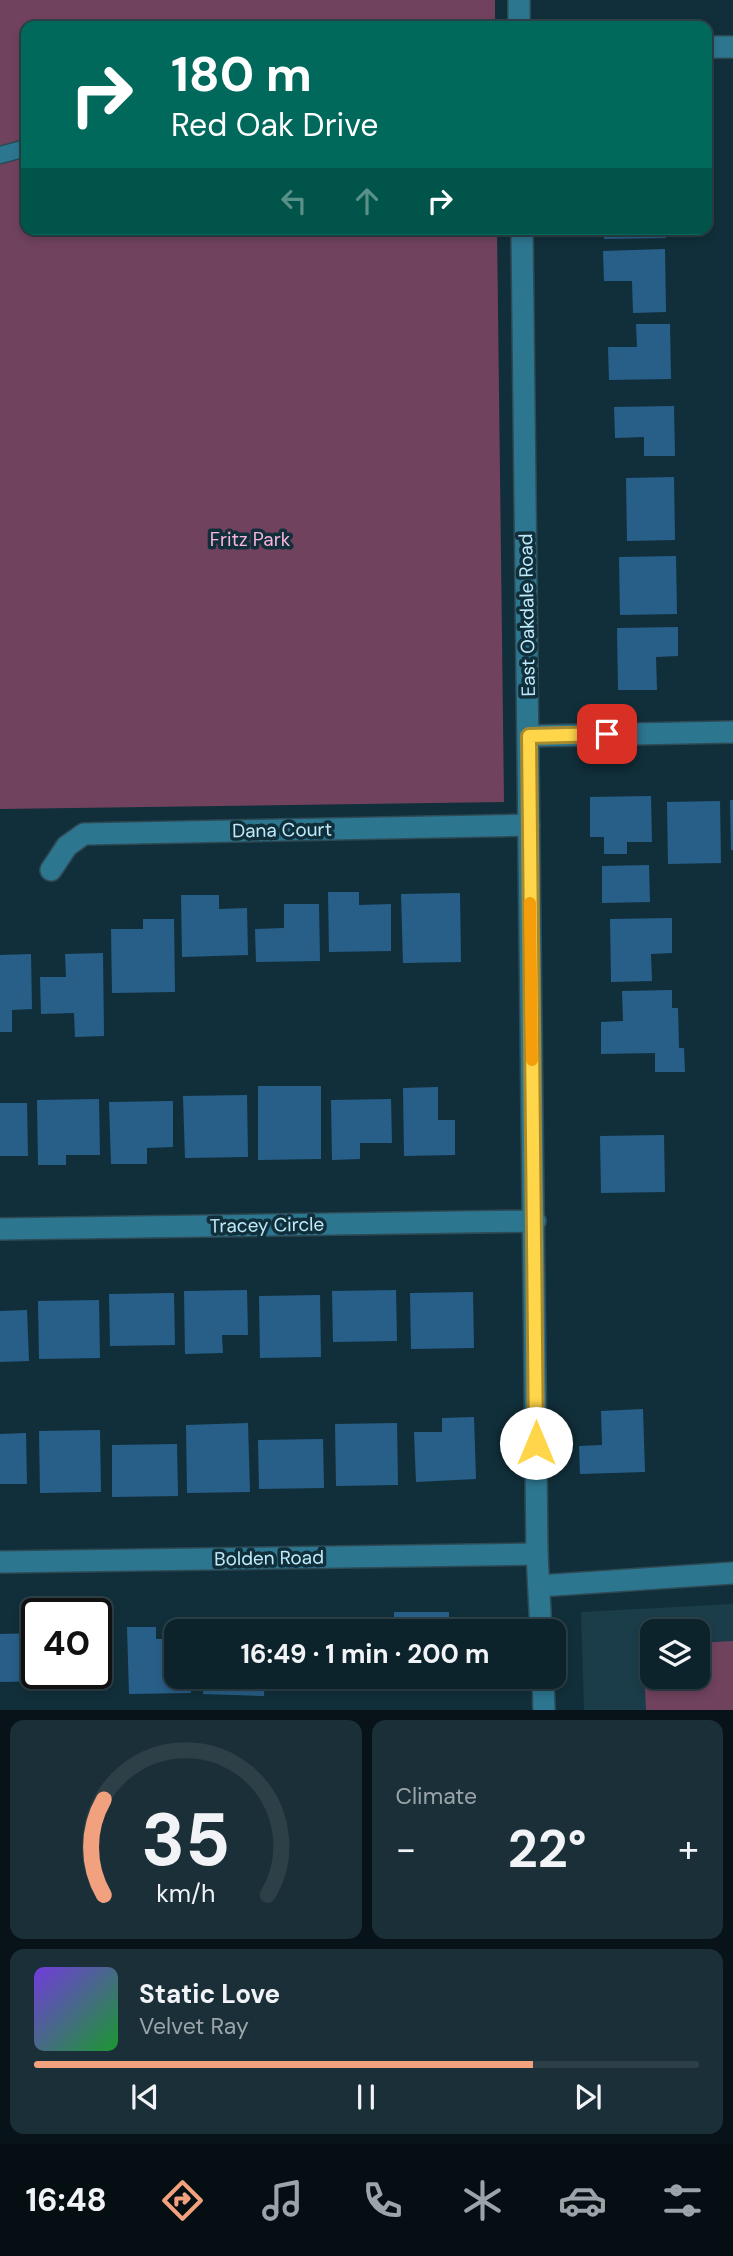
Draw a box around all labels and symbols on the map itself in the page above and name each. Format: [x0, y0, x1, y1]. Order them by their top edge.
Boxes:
park label: Fritz Park [210, 527, 291, 552]
street label: East Oakdale Road [513, 533, 541, 697]
pin [577, 704, 637, 764]
street label: Dana Court [232, 817, 332, 843]
street label: Tracey Circle [209, 1212, 325, 1238]
position arrow [499, 1406, 573, 1480]
street label: Bolden Road [214, 1545, 324, 1571]
speed limit sign: 40 [21, 1598, 112, 1689]

